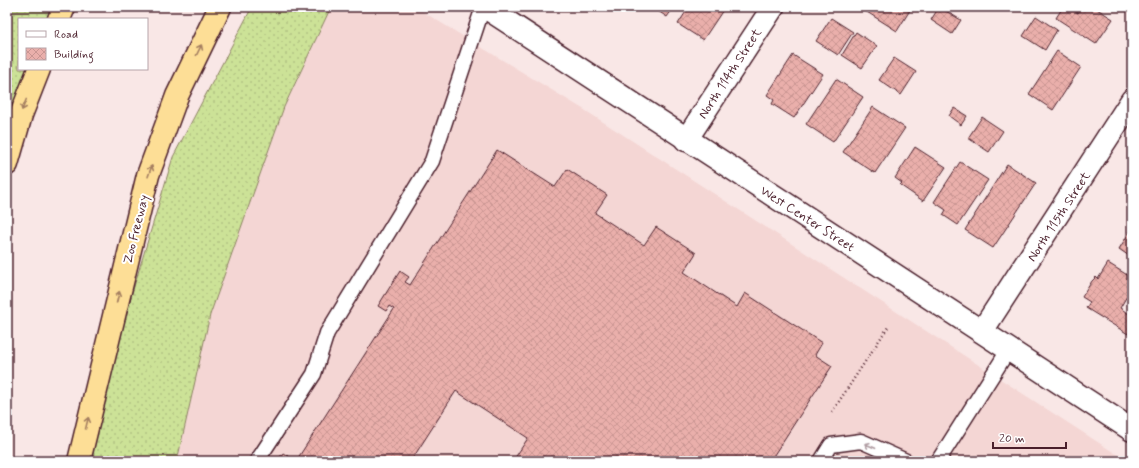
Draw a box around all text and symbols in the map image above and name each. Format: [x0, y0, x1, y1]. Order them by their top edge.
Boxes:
legend [18, 18, 148, 70]
street label: North 114th Street [695, 25, 766, 122]
text: Road [54, 27, 78, 43]
one-way arrow [196, 45, 203, 57]
text: Building [54, 47, 94, 64]
one-way arrow [20, 99, 28, 111]
one-way arrow [147, 165, 155, 177]
street label: North 115th Street [1024, 168, 1095, 265]
street label: West Center Street [757, 182, 858, 256]
street label: Zoo Freeway [120, 193, 153, 266]
one-way arrow [114, 290, 122, 303]
one-way arrow [84, 417, 91, 430]
scale bar [993, 424, 1066, 450]
text: 20 m [999, 431, 1025, 447]
one-way arrow [865, 441, 877, 449]

